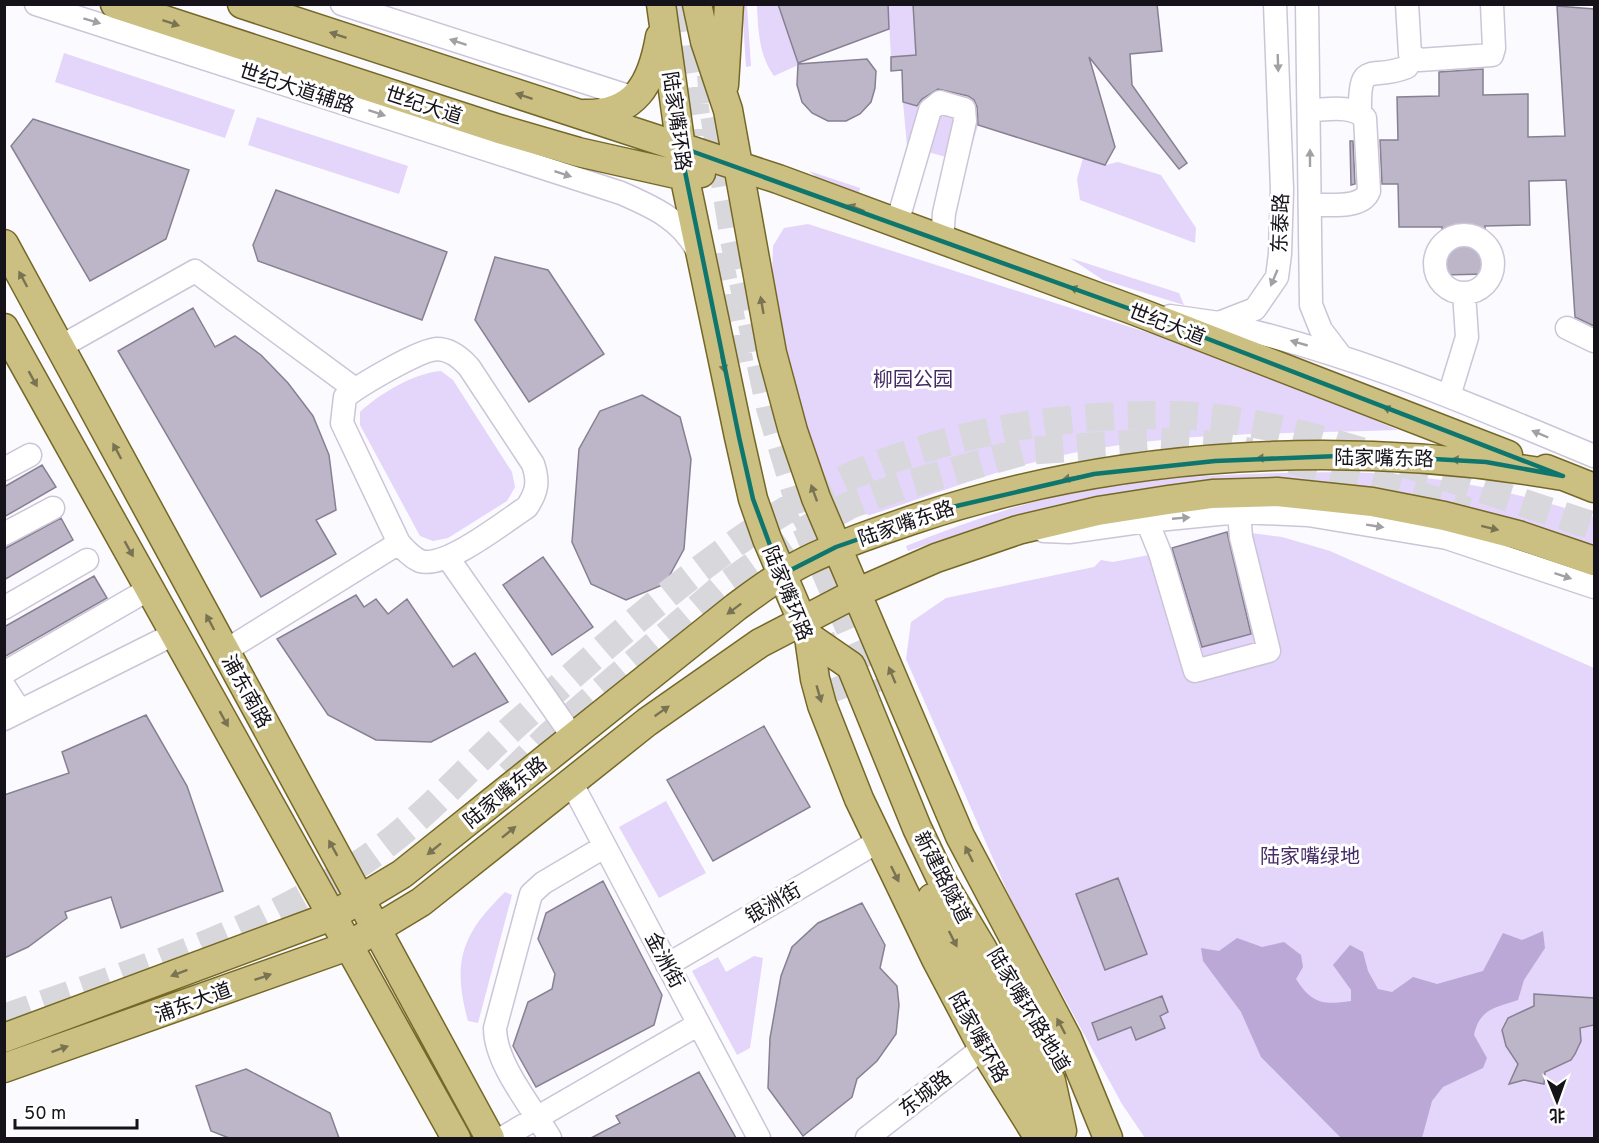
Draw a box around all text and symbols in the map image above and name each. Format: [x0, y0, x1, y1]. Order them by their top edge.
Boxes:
one-way arrow [83, 17, 101, 26]
one-way arrow [162, 18, 180, 28]
one-way arrow [329, 30, 347, 40]
one-way arrow [449, 37, 467, 46]
one-way arrow [1273, 53, 1282, 72]
street label: 世纪大道辅路 [235, 59, 357, 121]
street label: 陆家嘴环路 [655, 70, 695, 173]
street label: 世纪大道 [381, 82, 465, 132]
one-way arrow [515, 90, 533, 100]
one-way arrow [368, 109, 386, 119]
one-way arrow [1305, 148, 1315, 167]
one-way arrow [554, 170, 572, 179]
street label: 东泰路 [1268, 193, 1296, 254]
one-way arrow [847, 202, 865, 212]
one-way arrow [1269, 269, 1279, 287]
one-way arrow [18, 271, 28, 288]
one-way arrow [1069, 285, 1087, 294]
one-way arrow [758, 296, 767, 315]
street label: 世纪大道 [1124, 299, 1208, 352]
one-way arrow [1290, 338, 1308, 347]
one-way arrow [718, 355, 728, 373]
park label: 柳园公园 [873, 368, 953, 394]
one-way arrow [28, 371, 38, 388]
one-way arrow [1381, 405, 1399, 415]
one-way arrow [1531, 429, 1549, 439]
one-way arrow [112, 442, 122, 459]
street label: 陆家嘴东路 [1334, 446, 1434, 474]
one-way arrow [1256, 454, 1275, 463]
one-way arrow [1450, 456, 1469, 465]
one-way arrow [1062, 474, 1081, 483]
one-way arrow [809, 484, 819, 502]
street label: 陆家嘴东路 [855, 496, 958, 553]
one-way arrow [1171, 513, 1190, 523]
one-way arrow [1365, 522, 1384, 531]
one-way arrow [1481, 524, 1499, 533]
one-way arrow [124, 541, 134, 558]
street label: 陆家嘴环路 [755, 543, 817, 645]
one-way arrow [1554, 572, 1572, 581]
one-way arrow [726, 603, 742, 615]
one-way arrow [205, 613, 215, 630]
street label: 浦东南路 [214, 651, 276, 733]
one-way arrow [887, 666, 897, 684]
one-way arrow [815, 685, 824, 703]
one-way arrow [654, 705, 670, 717]
one-way arrow [219, 711, 229, 728]
street label: 陆家嘴东路 [459, 752, 553, 835]
one-way arrow [501, 825, 517, 838]
street label: 新建路隧道 [907, 827, 976, 928]
one-way arrow [328, 840, 338, 857]
one-way arrow [426, 842, 442, 855]
park label: 陆家嘴绿地 [1260, 845, 1360, 871]
one-way arrow [965, 846, 974, 863]
one-way arrow [890, 865, 899, 882]
street label: 银洲街 [742, 878, 806, 931]
street label: 金洲街 [638, 928, 689, 994]
one-way arrow [948, 931, 958, 948]
street label: 陆家嘴环路地道 [980, 944, 1074, 1078]
one-way arrow [170, 969, 188, 979]
one-way arrow [254, 971, 272, 981]
street label: 浦东大道 [152, 978, 236, 1030]
street label: 陆家嘴环路 [942, 988, 1013, 1088]
one-way arrow [1056, 1018, 1066, 1035]
one-way arrow [51, 1043, 69, 1053]
street label: 东城路 [895, 1066, 958, 1123]
north arrow [1527, 1071, 1587, 1131]
scale bar [15, 1092, 136, 1130]
text: 50 m [24, 1103, 66, 1126]
text: 北 [1549, 1104, 1565, 1124]

